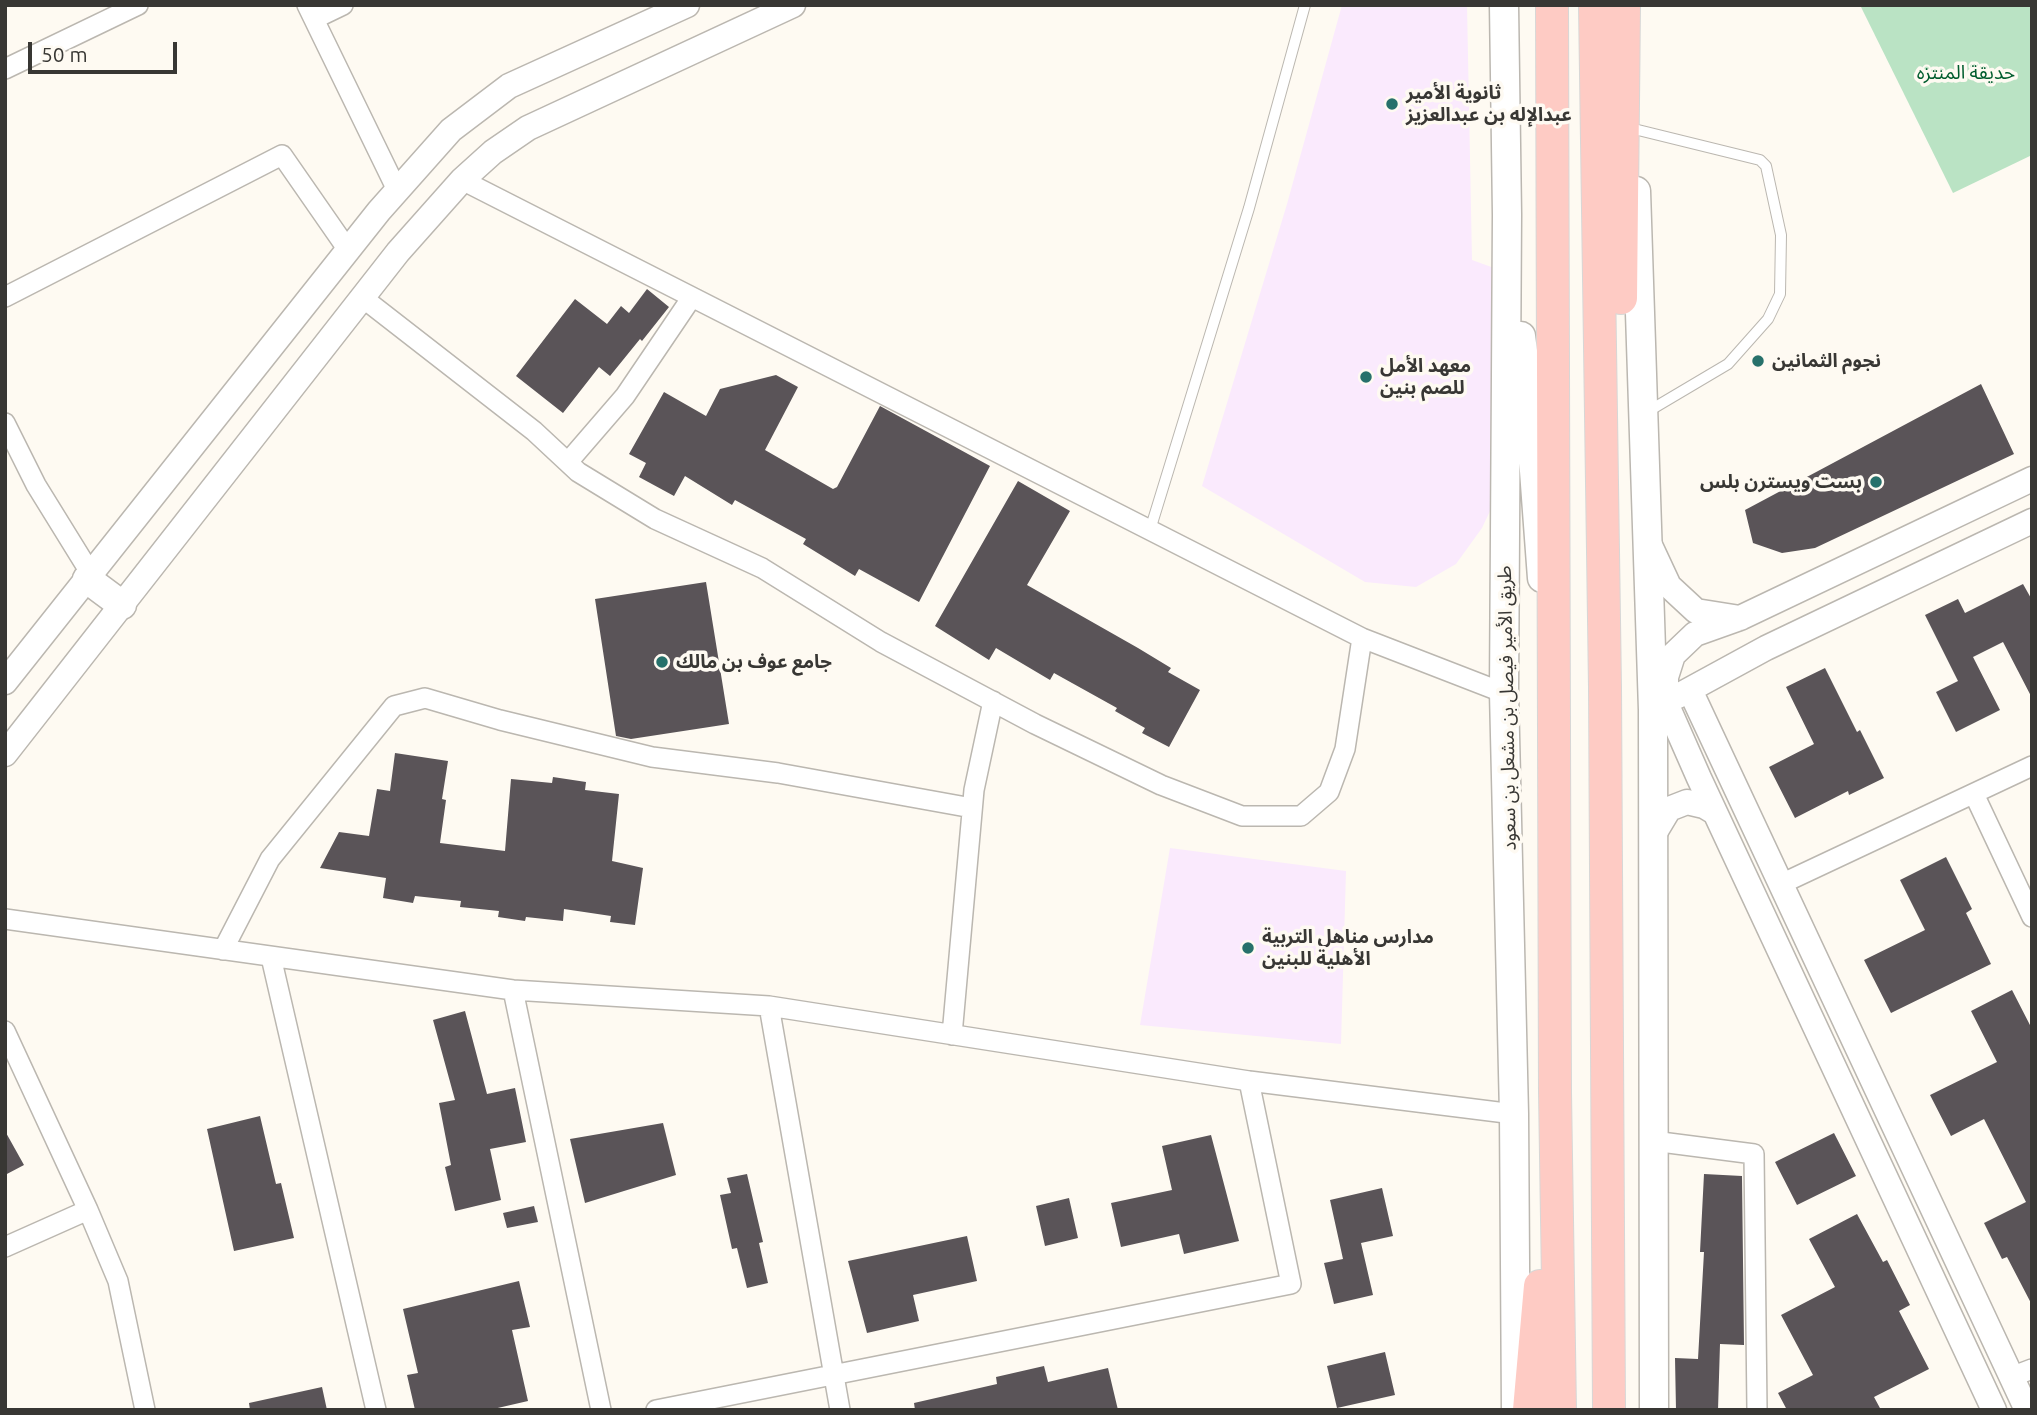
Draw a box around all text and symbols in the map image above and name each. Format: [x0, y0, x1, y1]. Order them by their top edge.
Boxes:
scale bar [32, 28, 180, 72]
text: 50 m [41, 42, 88, 66]
park label: حديقة المنتزه [1917, 62, 2015, 84]
place label: ثانوية الأمير عبدالإله بن عبدالعزيز [1406, 82, 1572, 126]
marker: ثانوية الأمير عبدالإله بن عبدالعزيز [1384, 96, 1400, 112]
place label: نجوم الثمانين [1772, 350, 1881, 372]
marker: نجوم الثمانين [1750, 353, 1766, 369]
place label: معهد الأمل للصم بنين [1380, 355, 1471, 399]
marker: معهد الأمل للصم بنين [1358, 369, 1374, 385]
place label: بست ويسترن بلس [1700, 471, 1862, 493]
marker: بست ويسترن بلس [1868, 474, 1884, 490]
street label: طريق الأمير فيصل بن مشعل بن سعود [1493, 565, 1521, 851]
place label: جامع عوف بن مالك [676, 651, 832, 673]
marker: جامع عوف بن مالك [654, 654, 670, 670]
place label: مدارس مناهل التربية الأهلية للبنين [1262, 926, 1434, 970]
marker: مدارس مناهل التربية الأهلية للبنين [1240, 940, 1256, 956]

